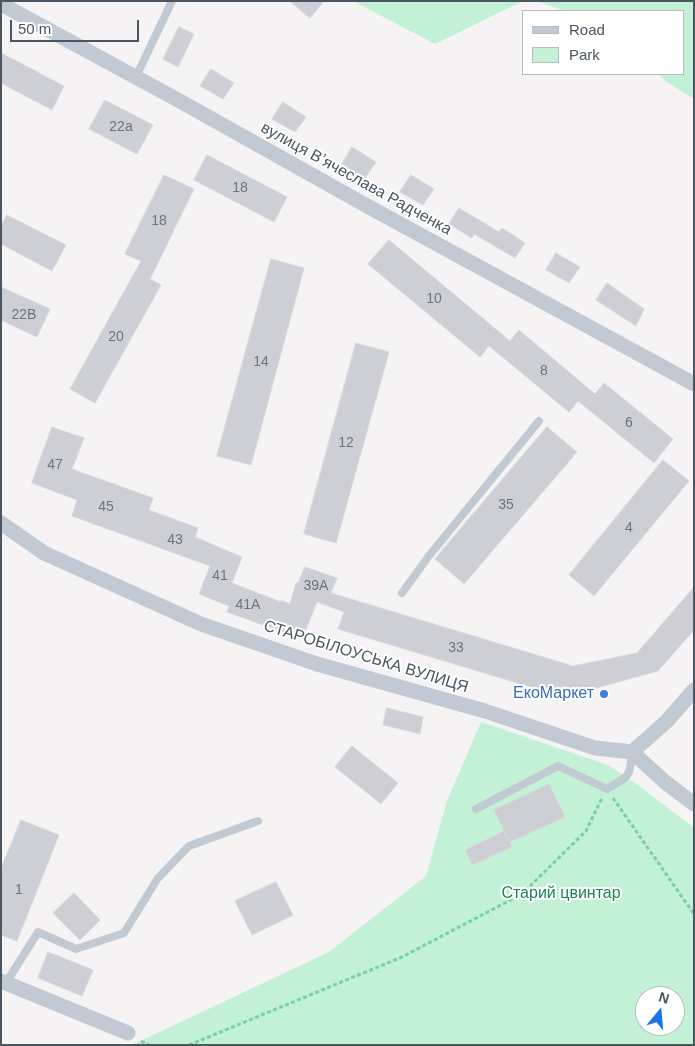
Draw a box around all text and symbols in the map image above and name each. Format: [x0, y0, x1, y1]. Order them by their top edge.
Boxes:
scale bar [12, 10, 141, 42]
legend [522, 10, 685, 75]
text: 50 m [18, 20, 51, 37]
text: Road [569, 21, 605, 38]
text: Park [569, 46, 600, 63]
street label: вулиця Вʼячеслава Радченка [257, 118, 455, 240]
house number: 22а [109, 119, 133, 135]
house number: 18 [232, 180, 248, 196]
house number: 18 [151, 213, 167, 229]
house number: 10 [426, 291, 442, 307]
house number: 22В [12, 307, 36, 323]
house number: 20 [108, 329, 124, 345]
house number: 14 [253, 354, 269, 370]
house number: 8 [540, 363, 548, 379]
house number: 6 [625, 415, 633, 431]
house number: 12 [338, 435, 354, 451]
house number: 47 [47, 457, 63, 473]
house number: 35 [498, 497, 514, 513]
house number: 45 [98, 499, 114, 515]
house number: 4 [625, 520, 633, 536]
house number: 43 [167, 532, 183, 548]
house number: 41 [212, 568, 228, 584]
house number: 39А [304, 578, 328, 594]
house number: 41А [236, 597, 260, 613]
street label: СТАРОБІЛОУСЬКА ВУЛИЦЯ [261, 617, 471, 697]
house number: 33 [448, 640, 464, 656]
place label: ЕкоМаркет [513, 684, 594, 704]
marker: ЕкоМаркет [598, 688, 610, 700]
house number: 1 [15, 882, 23, 898]
park label: Старий цвинтар [501, 884, 621, 904]
north arrow [635, 986, 685, 1036]
text: N [657, 988, 671, 1007]

